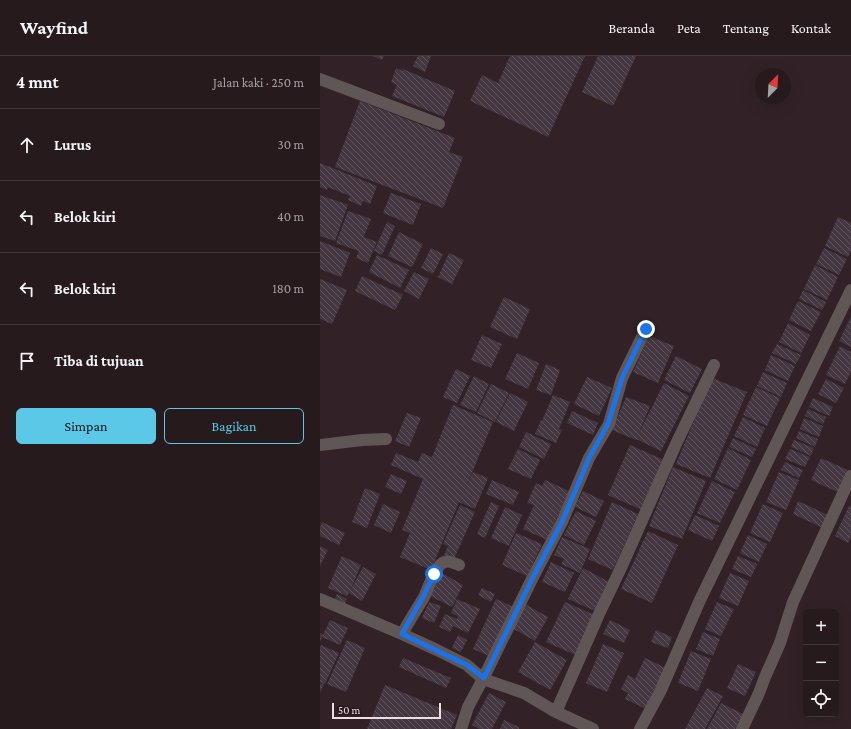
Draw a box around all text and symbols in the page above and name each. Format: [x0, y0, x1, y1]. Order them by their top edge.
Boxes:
text: Wayfind [20, 17, 88, 38]
text: Beranda [609, 20, 655, 36]
text: Peta [677, 20, 701, 36]
text: Tentang [723, 20, 769, 36]
text: Kontak [791, 20, 831, 36]
north arrow [755, 68, 791, 104]
text: 4 mnt [16, 73, 59, 92]
text: Jalan kaki · 250 m [213, 75, 304, 90]
icon: ahead [16, 134, 38, 156]
text: Lurus [54, 137, 91, 153]
text: 30 m [278, 137, 304, 152]
icon: left [16, 206, 38, 228]
text: Belok kiri [54, 209, 116, 225]
text: 40 m [277, 209, 304, 224]
icon: left [16, 278, 38, 300]
text: Belok kiri [54, 281, 116, 297]
text: 180 m [272, 281, 304, 296]
route end [637, 320, 655, 338]
icon: arrive [16, 350, 38, 372]
text: Tiba di tujuan [54, 353, 144, 369]
button: Simpan [16, 408, 156, 444]
button: Bagikan [164, 408, 304, 444]
route start [425, 565, 443, 583]
map controls [803, 609, 839, 717]
button: + [803, 609, 839, 645]
button: − [803, 645, 839, 681]
button: locate [803, 681, 839, 717]
scale bar [332, 701, 441, 720]
text: 50 m [338, 704, 360, 716]

